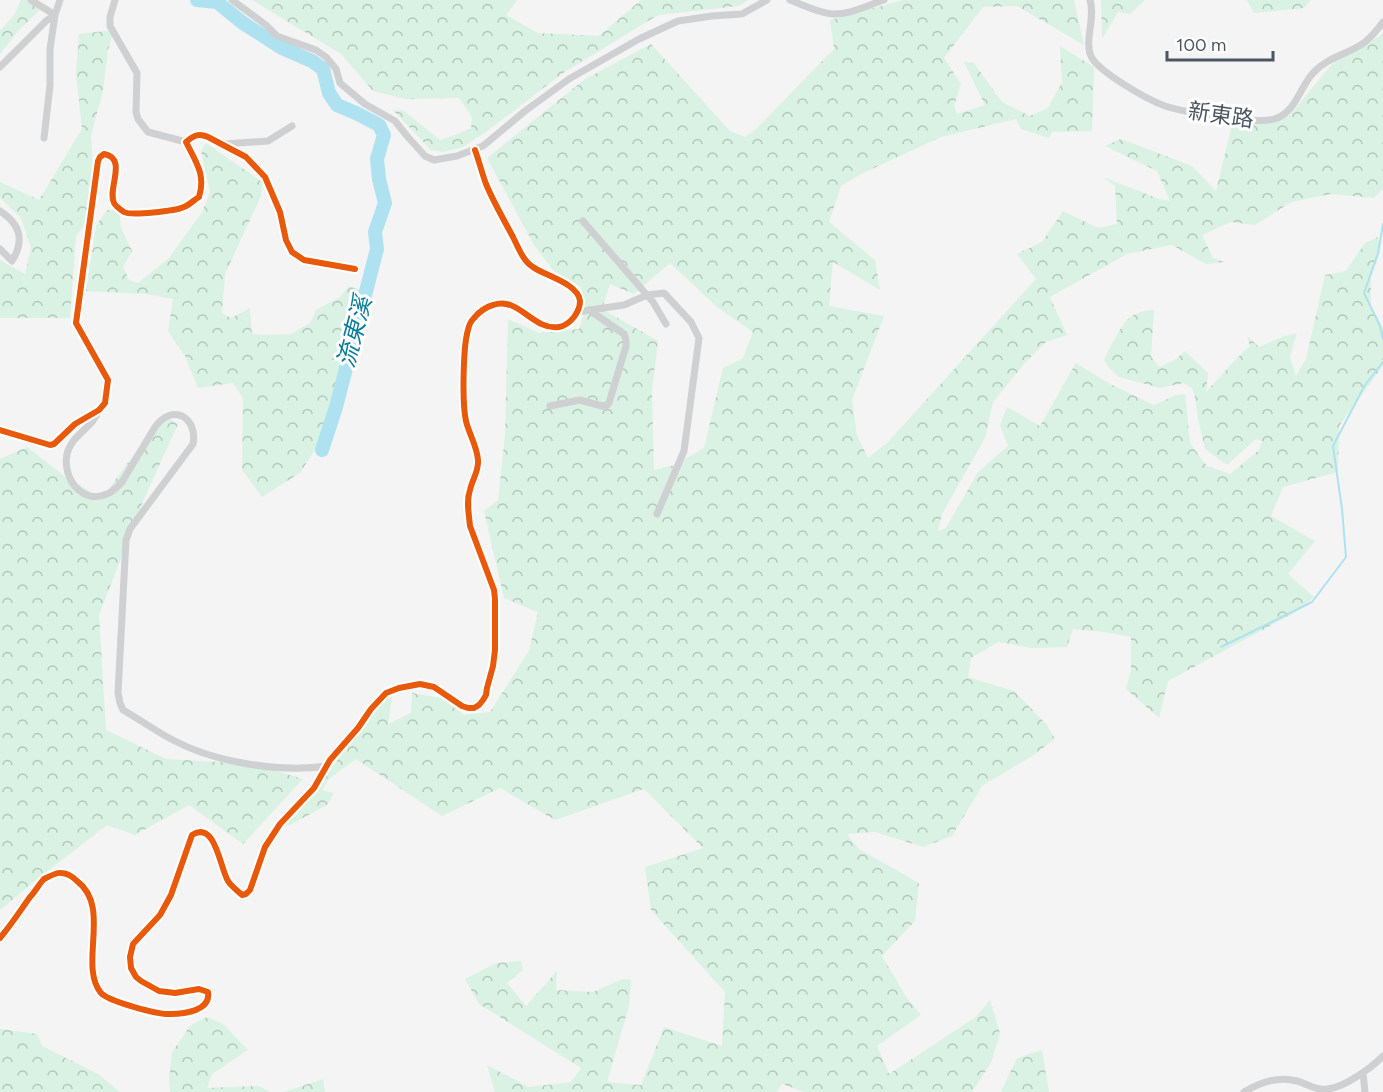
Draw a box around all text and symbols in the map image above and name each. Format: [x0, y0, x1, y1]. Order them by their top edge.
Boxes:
scale bar [1167, 24, 1274, 62]
text: 100 m [1176, 34, 1226, 56]
street label: 新東路 [1186, 97, 1256, 133]
water label: 流東溪 [331, 291, 378, 371]

